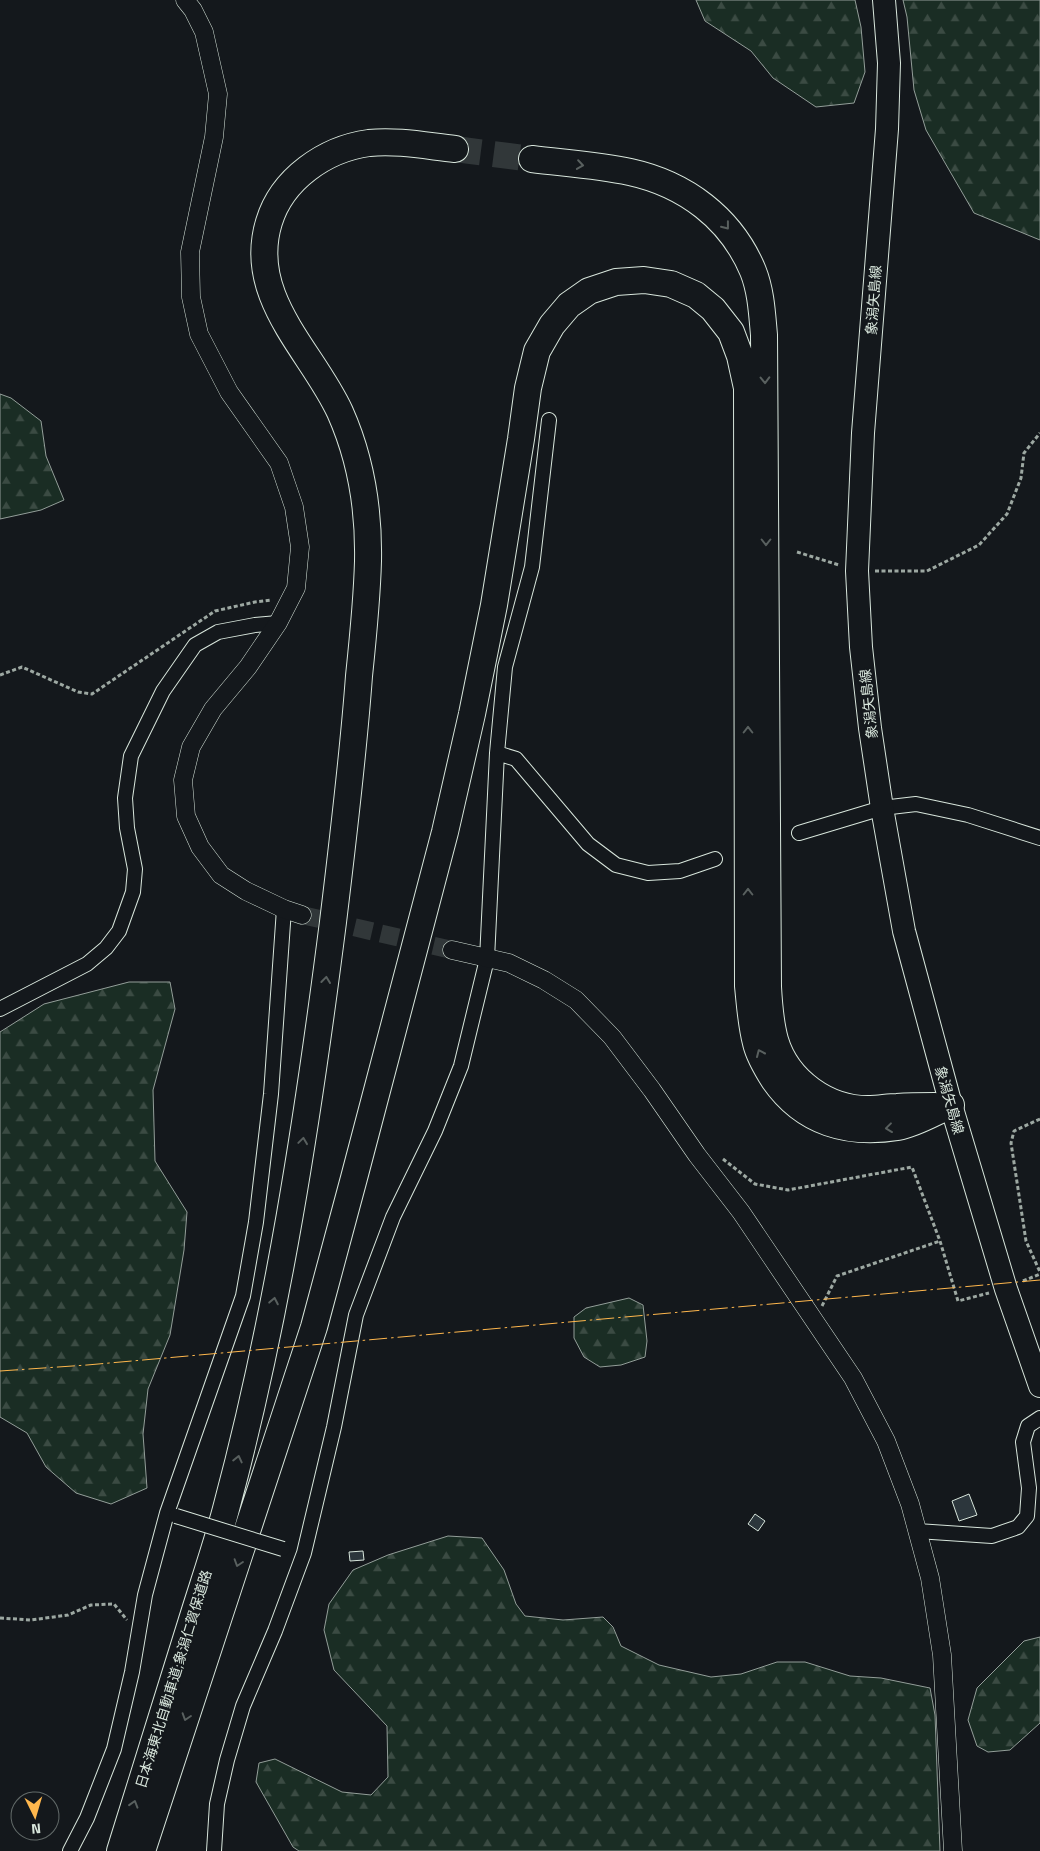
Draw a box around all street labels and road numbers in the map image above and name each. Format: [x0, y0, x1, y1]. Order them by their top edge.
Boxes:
street label: 象潟矢島線 [860, 264, 886, 336]
street label: 象潟矢島線 [854, 668, 882, 740]
street label: 象潟矢島線 [930, 1063, 970, 1137]
street label: 日本海東北自動車道;象潟仁賀保道路 [130, 1567, 216, 1791]

